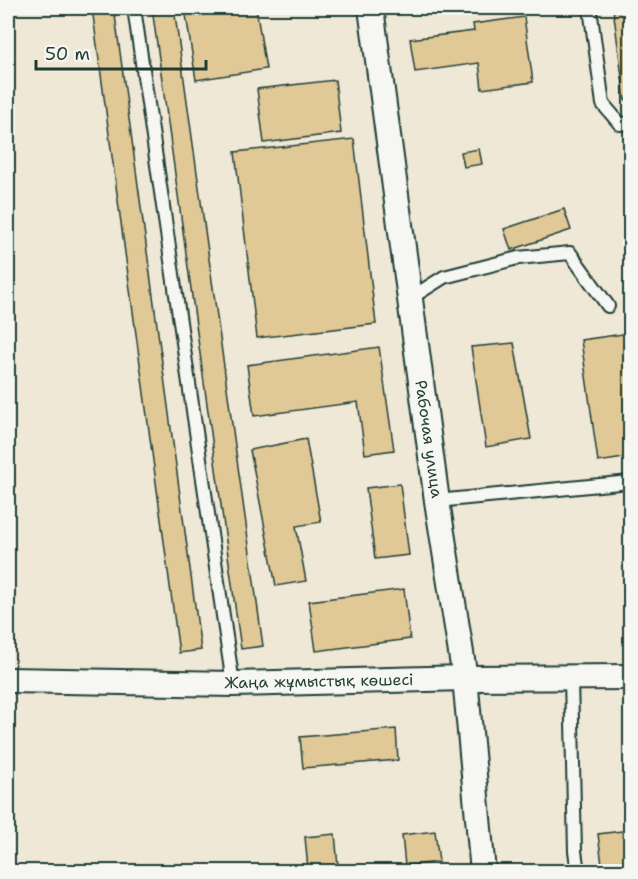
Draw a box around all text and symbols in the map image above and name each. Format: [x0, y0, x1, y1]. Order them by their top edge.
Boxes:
scale bar [36, 33, 206, 71]
text: 50 m [45, 42, 90, 66]
street label: Рабочая улица [410, 379, 448, 499]
street label: Жаңа жұмыстық көшесі [224, 669, 414, 693]

